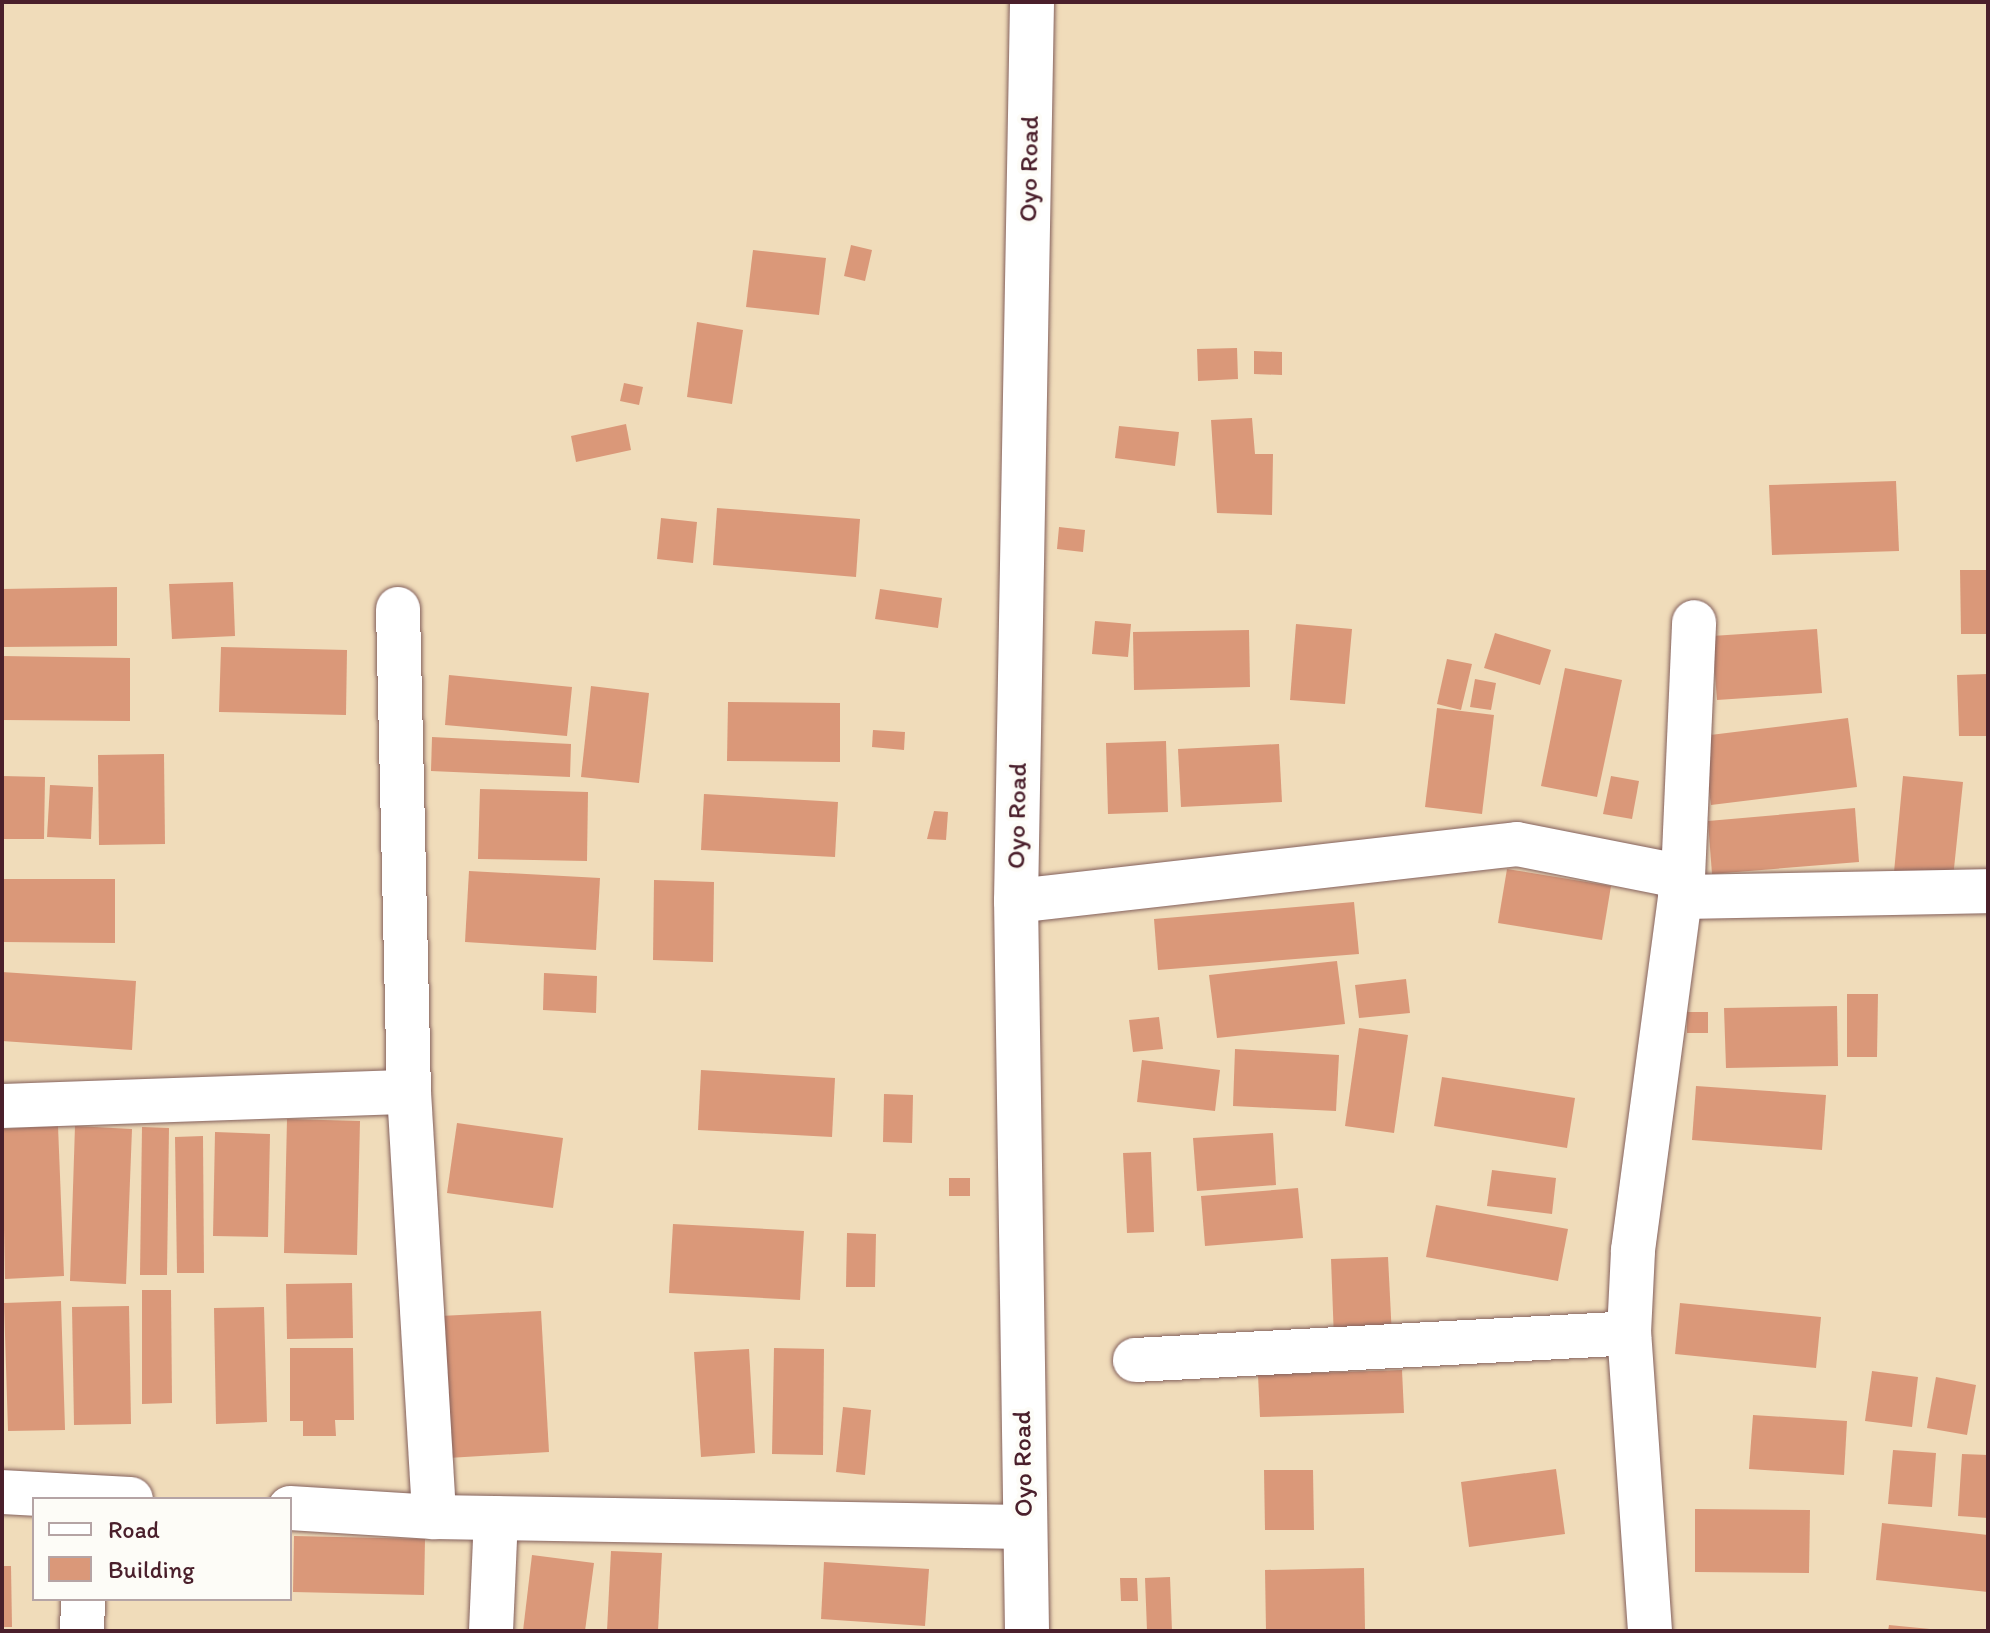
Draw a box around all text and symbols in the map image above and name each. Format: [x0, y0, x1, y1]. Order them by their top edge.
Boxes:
street label: Oyo Road [1012, 116, 1046, 222]
street label: Oyo Road [1000, 763, 1034, 869]
street label: Oyo Road [1006, 1411, 1040, 1517]
legend [32, 1497, 292, 1601]
text: Road [108, 1515, 160, 1544]
text: Building [108, 1555, 195, 1584]

